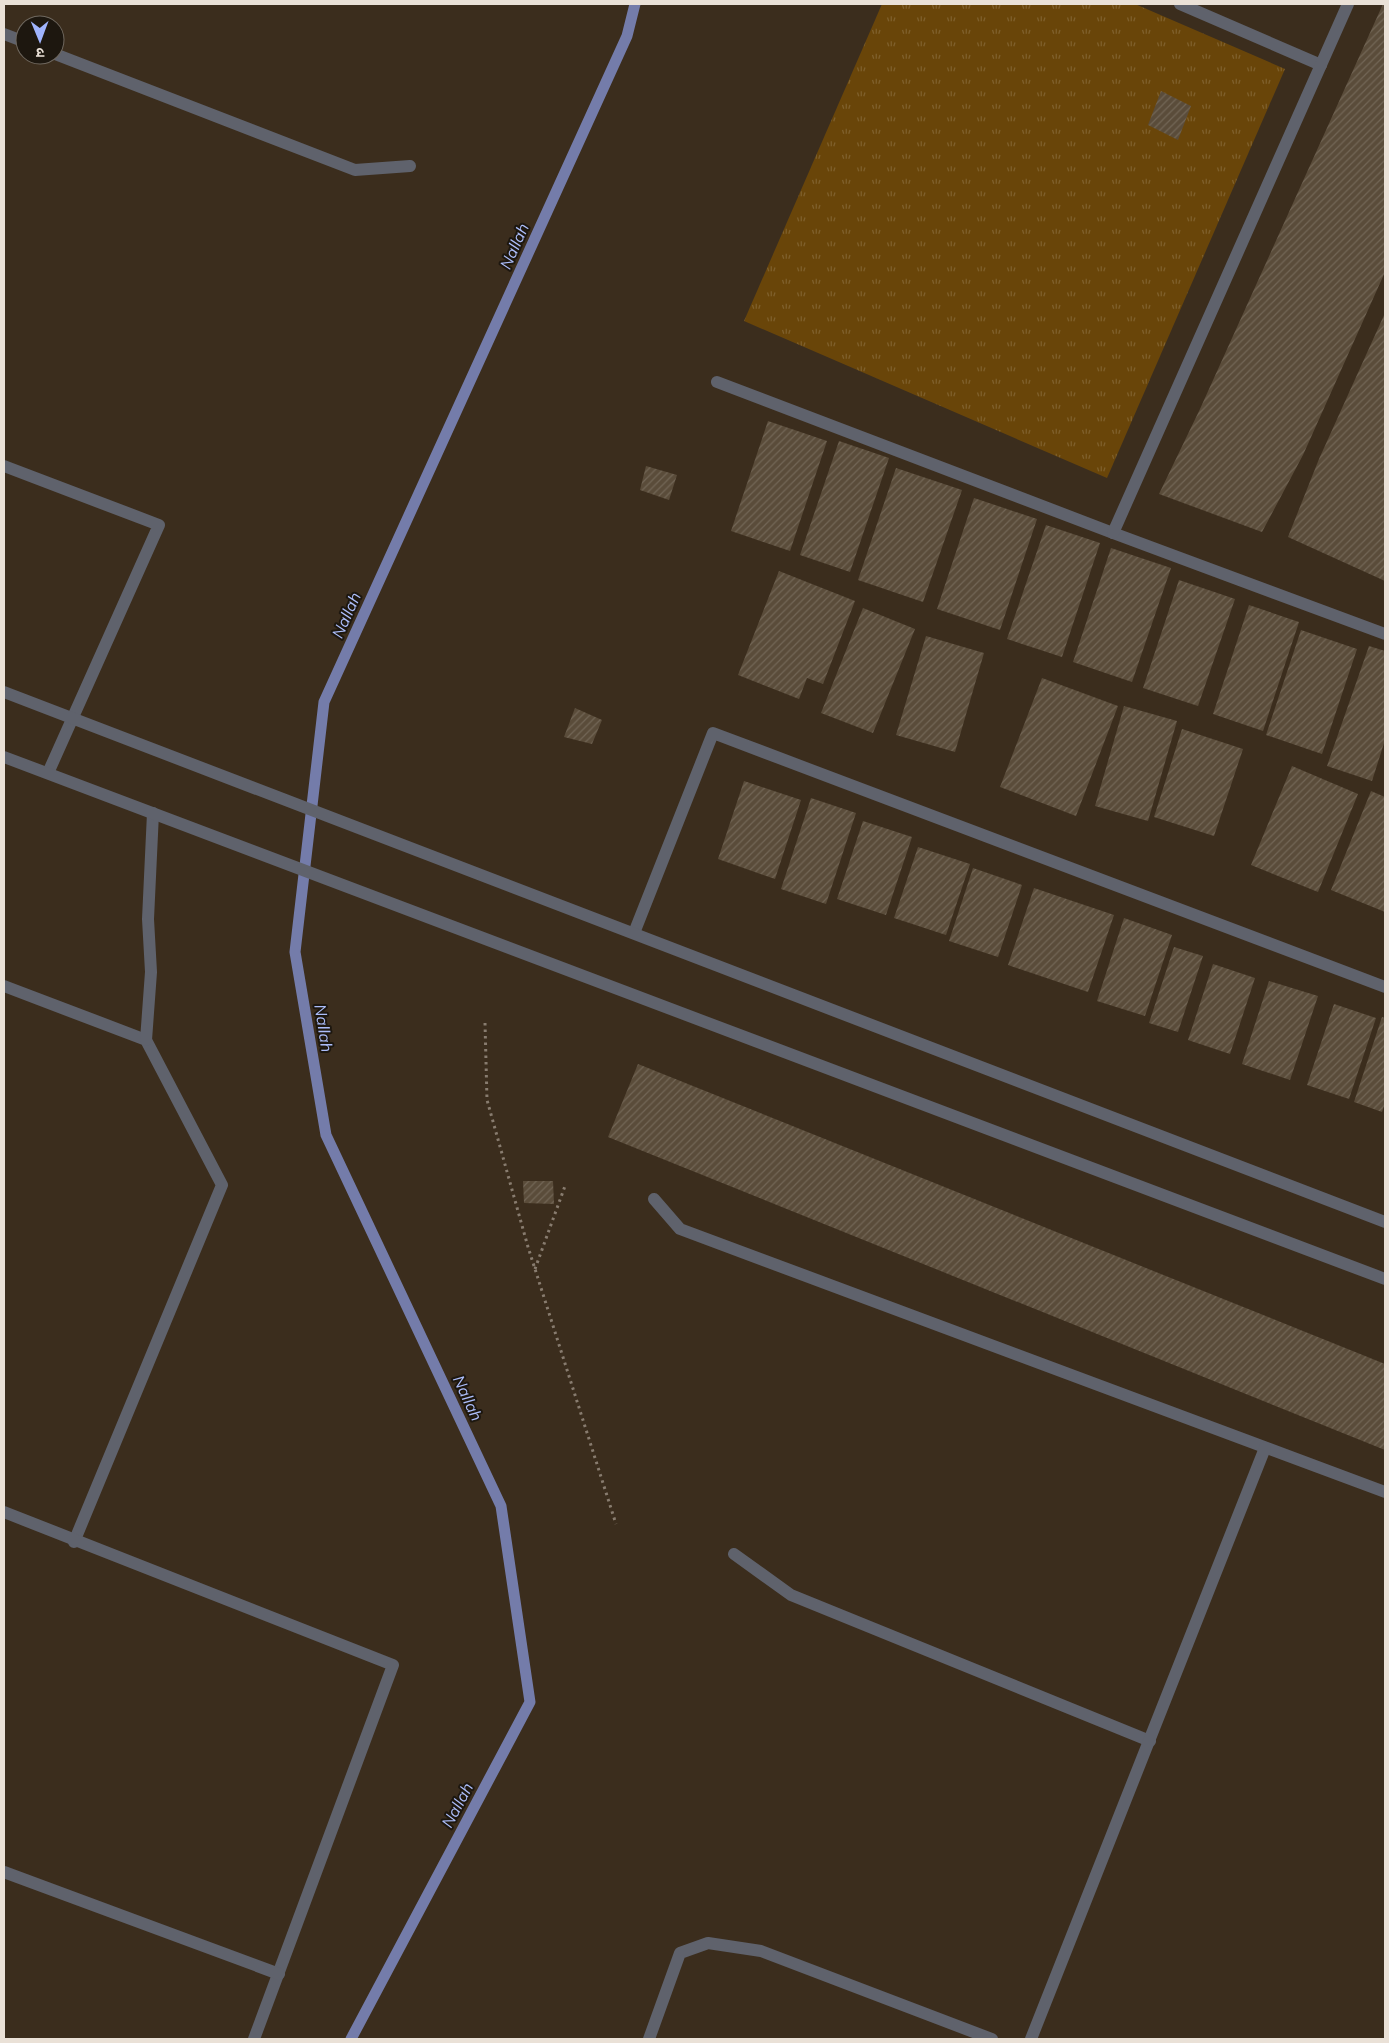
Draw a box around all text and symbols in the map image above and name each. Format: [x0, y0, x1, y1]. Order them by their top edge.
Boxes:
north arrow [15, 15, 65, 65]
text: उ [35, 44, 44, 62]
water label: Nallah [495, 220, 533, 272]
water label: Nallah [327, 589, 365, 641]
water label: Nallah [310, 1003, 338, 1053]
water label: Nallah [449, 1372, 487, 1424]
water label: Nallah [437, 1779, 477, 1831]

